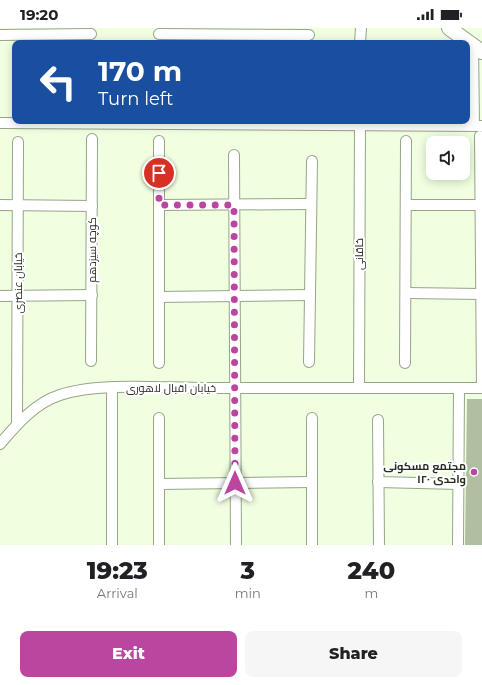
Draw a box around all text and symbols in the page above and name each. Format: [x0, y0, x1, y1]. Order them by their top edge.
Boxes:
text: 19:20 [20, 5, 58, 24]
text: 170 m [98, 54, 182, 88]
icon: left [32, 56, 84, 108]
text: Turn left [98, 88, 173, 110]
map controls [426, 136, 470, 180]
button: sound [426, 136, 470, 180]
pin [142, 156, 176, 190]
icon: arrive [148, 162, 170, 184]
street label: کوچه سیزدهم [85, 217, 100, 283]
street label: خاقانی [352, 238, 366, 270]
street label: خیابان عنصری [11, 253, 25, 313]
street label: خیابان اقبال لاهوری [126, 381, 216, 395]
place label: مجتمع مسکونی ۱۲۰ واحدی [383, 459, 466, 487]
position arrow [214, 462, 256, 504]
marker: مجتمع مسکونی ۱۲۰ واحدی [469, 467, 479, 477]
text: 19:23 [87, 556, 148, 585]
text: 3 [240, 556, 255, 585]
text: 240 [348, 556, 395, 585]
text: Arrival [97, 585, 138, 601]
text: min [235, 585, 261, 601]
text: m [364, 585, 378, 601]
button: Exit [20, 631, 237, 677]
button: Share [245, 631, 462, 677]

